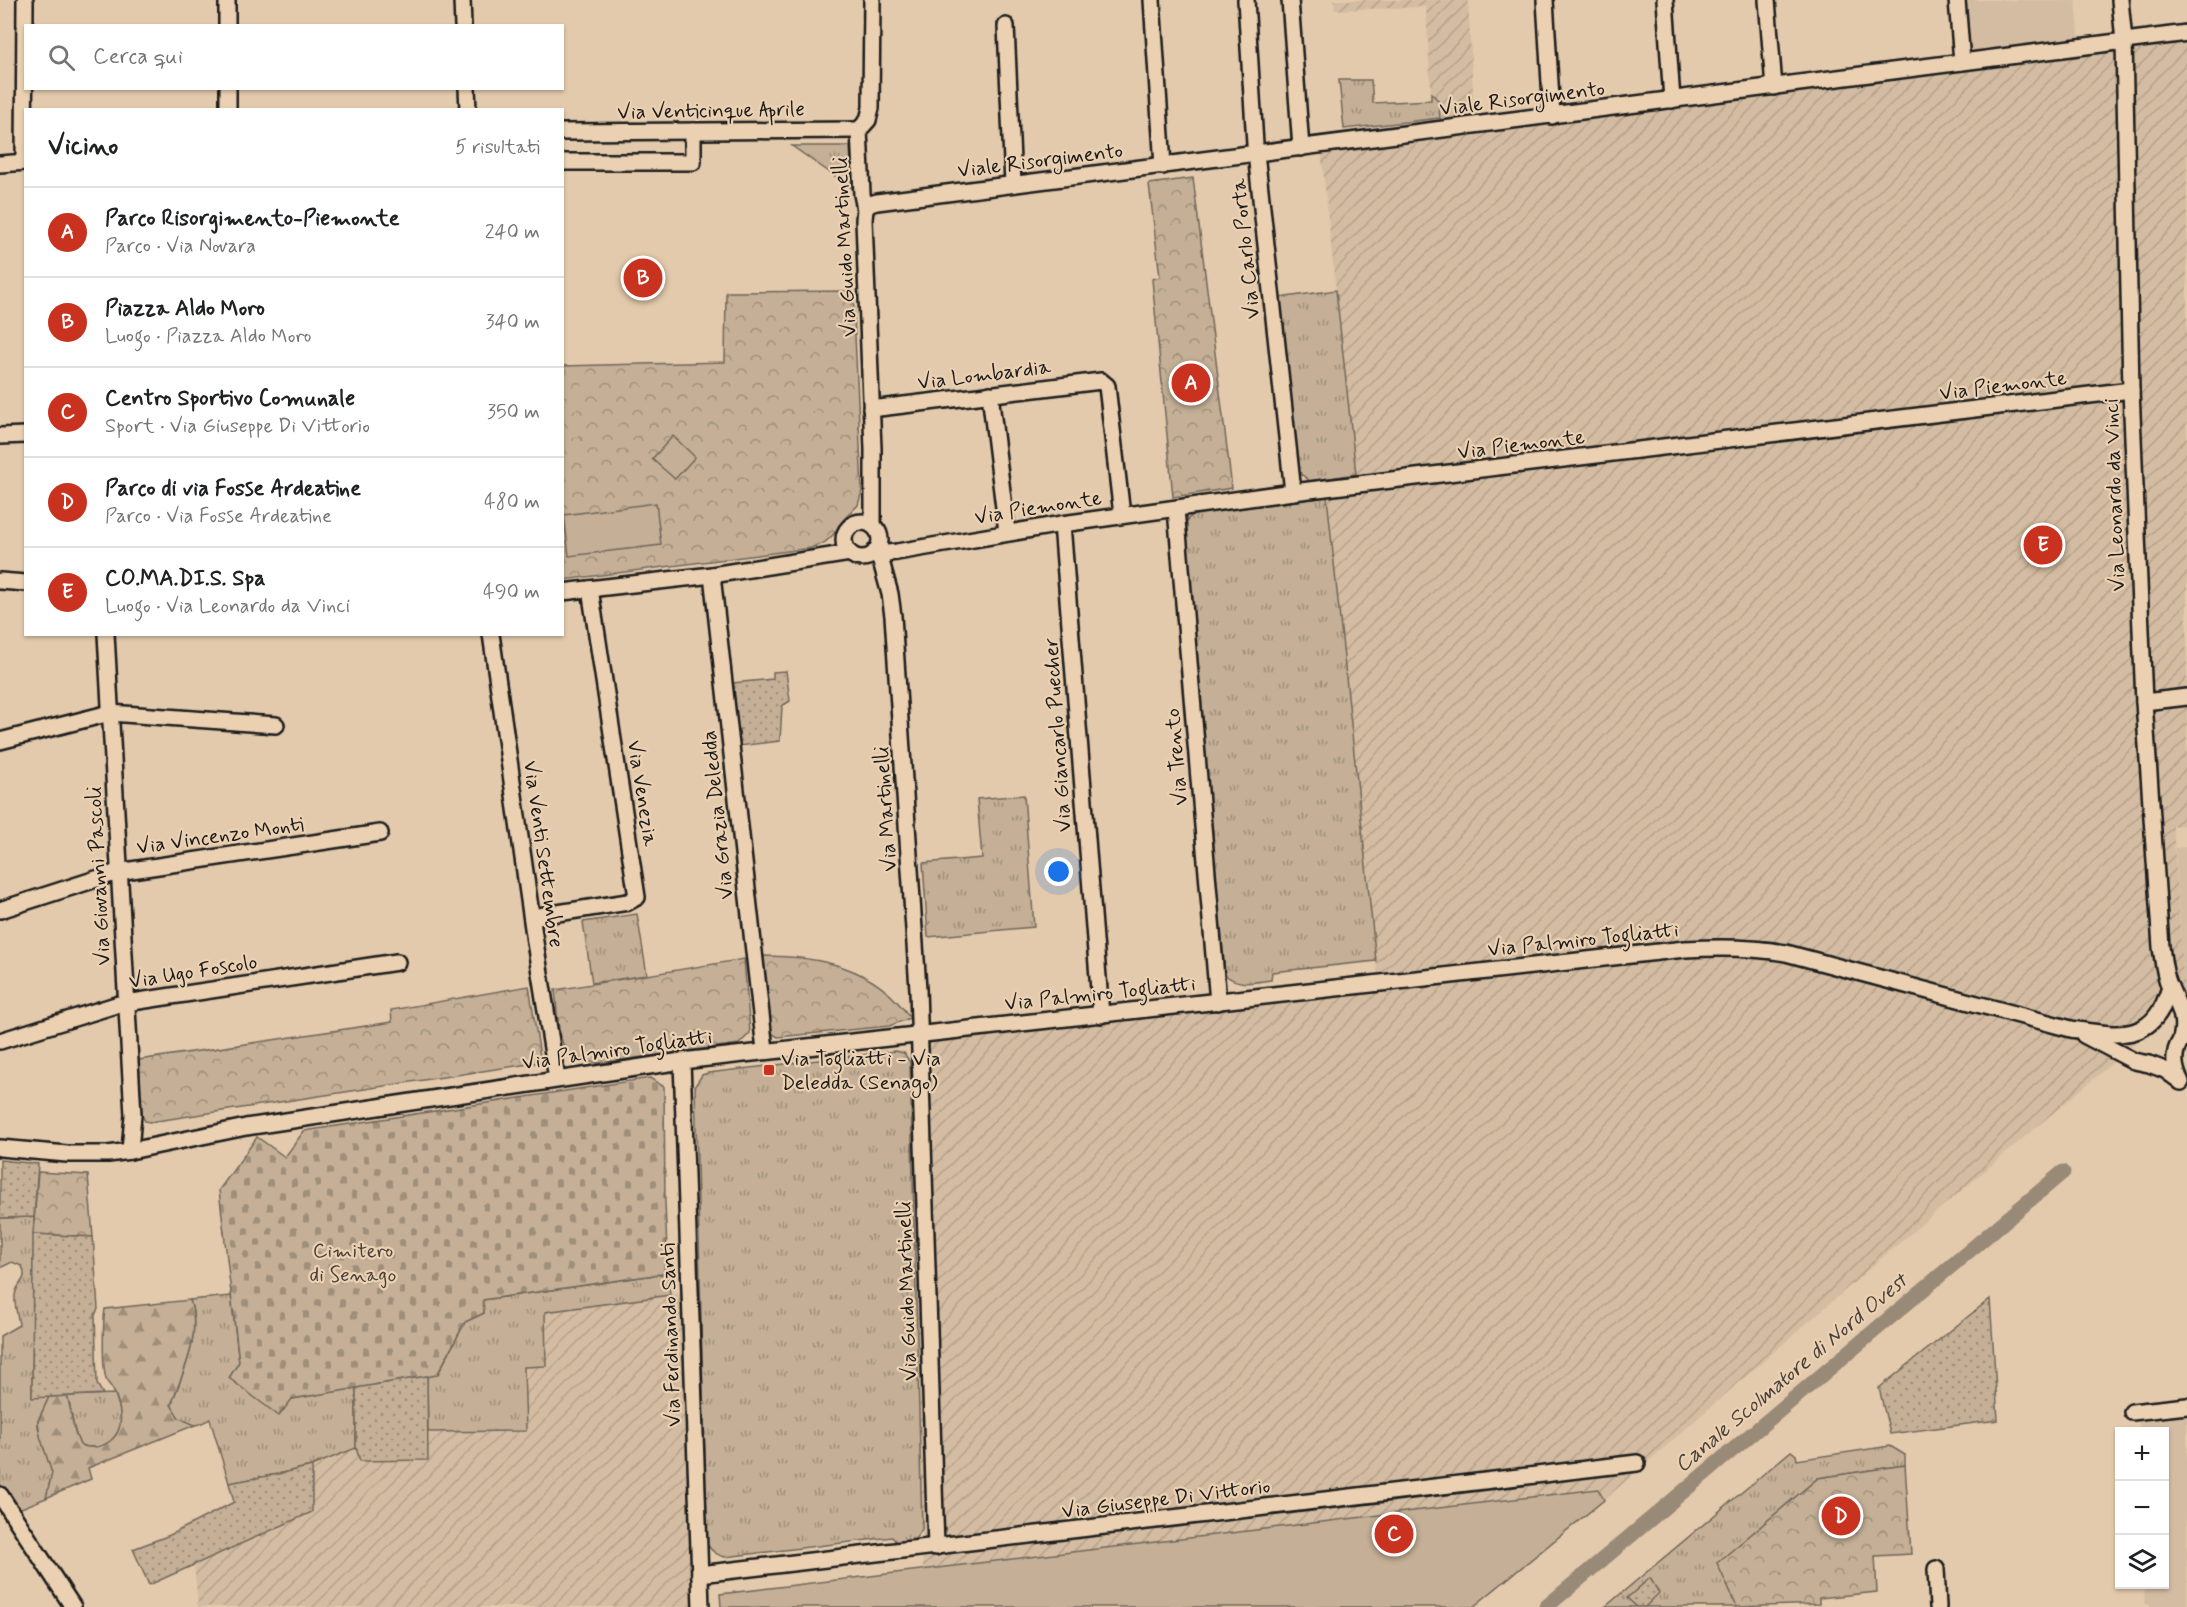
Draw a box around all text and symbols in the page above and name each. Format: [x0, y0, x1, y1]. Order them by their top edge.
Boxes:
search box [24, 24, 564, 90]
icon: search [45, 41, 78, 74]
text: Cerca qui [93, 43, 183, 71]
street label: Viale Risorgimento [1438, 75, 1606, 124]
street label: Via Venticinque Aprile [617, 95, 805, 128]
text: Vicino [48, 130, 118, 164]
text: 5 risultati [455, 134, 540, 161]
street label: Viale Risorgimento [956, 137, 1124, 186]
street label: Via Guido Martinelli [826, 156, 864, 338]
street label: Via Carlo Porta [1225, 177, 1267, 321]
text: Parco Risorgimento-Piemonte [105, 205, 400, 233]
text: A [61, 219, 74, 246]
text: 240 m [485, 219, 540, 246]
text: Parco · Via Novara [105, 233, 256, 260]
pin: B [624, 256, 662, 300]
text: Piazza Aldo Moro [105, 295, 265, 323]
text: B [61, 309, 74, 336]
text: 340 m [485, 309, 540, 336]
text: Luogo · Piazza Aldo Moro [105, 323, 311, 350]
street label: Via Lombardia [916, 353, 1053, 397]
pin: A [1172, 360, 1210, 406]
street label: Via Piemonte [1938, 364, 2069, 408]
text: Centro Sportivo Comunale [105, 385, 355, 413]
street label: Via Leonardo da Vinci [2098, 398, 2132, 592]
text: C [60, 399, 75, 426]
text: 350 m [487, 399, 540, 426]
text: Sport · Via Giuseppe Di Vittorio [105, 413, 370, 440]
street label: Via Piemonte [1456, 423, 1587, 467]
text: Parco di via Fosse Ardeatine [105, 475, 361, 503]
street label: Via Piemonte [973, 484, 1104, 532]
text: D [61, 489, 74, 516]
text: 480 m [484, 489, 540, 516]
text: Parco · Via Fosse Ardeatine [105, 503, 332, 530]
pin: E [2024, 522, 2062, 568]
text: CO.MA.DI.S. Spa [105, 565, 266, 593]
text: E [62, 579, 73, 606]
text: 490 m [483, 579, 540, 606]
text: Luogo · Via Leonardo da Vinci [105, 593, 350, 620]
street label: Via Giancarlo Puecher [1037, 636, 1079, 833]
street label: Via Trento [1159, 707, 1195, 807]
street label: Via Grazia Deledda [695, 729, 741, 901]
street label: Via Venezia [620, 738, 664, 849]
street label: Via Martinelli [868, 745, 904, 873]
street label: Via Venti Settembre [516, 759, 570, 950]
street label: Via Giovanni Pascoli [80, 786, 118, 966]
street label: Via Vincenzo Monti [135, 810, 306, 862]
your location [1044, 857, 1073, 886]
street label: Via Palmiro Togliatti [1486, 916, 1680, 966]
street label: Via Ugo Foscolo [127, 948, 259, 996]
street label: Via Palmiro Togliatti [1003, 970, 1197, 1020]
street label: Via Palmiro Togliatti [520, 1023, 715, 1079]
place label: Via Togliatti - Via Deledda (Senago) [781, 1045, 941, 1098]
marker: Via Togliatti - Via Deledda (Senago) [762, 1063, 776, 1077]
street label: Via Guido Martinelli [890, 1200, 924, 1382]
park label: Cimitero di Senago [310, 1237, 396, 1289]
street label: Via Ferdinando Santi [654, 1242, 688, 1427]
water label: Canale Scolmatore di Nord Ovest [1669, 1266, 1916, 1479]
map controls [2115, 1427, 2169, 1589]
button: + [2115, 1427, 2169, 1481]
street label: Via Giuseppe Di Vittorio [1060, 1472, 1272, 1526]
button: − [2115, 1481, 2169, 1535]
pin: D [1822, 1494, 1860, 1538]
pin: C [1374, 1512, 1414, 1556]
button: layers [2115, 1535, 2169, 1589]

